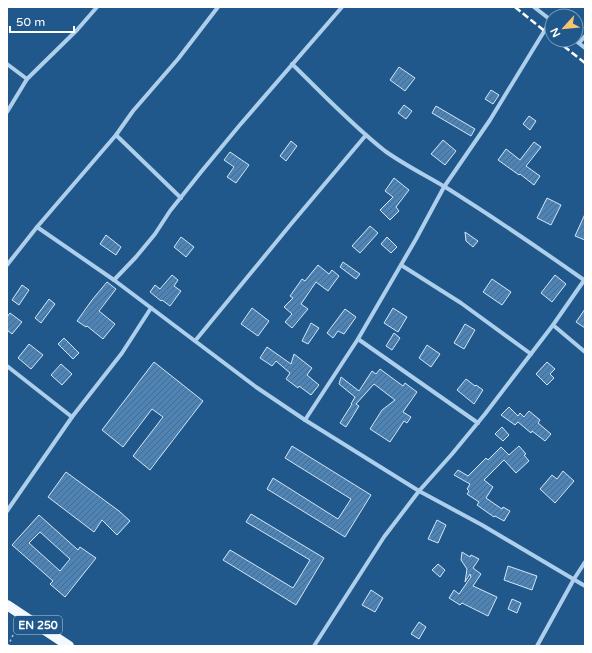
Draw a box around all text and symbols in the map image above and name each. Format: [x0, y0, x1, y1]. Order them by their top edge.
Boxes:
scale bar [10, 8, 74, 34]
north arrow [544, 8, 584, 48]
text: 50 m [16, 15, 45, 29]
text: N [548, 25, 563, 39]
road number: EN 250 [14, 616, 62, 634]

